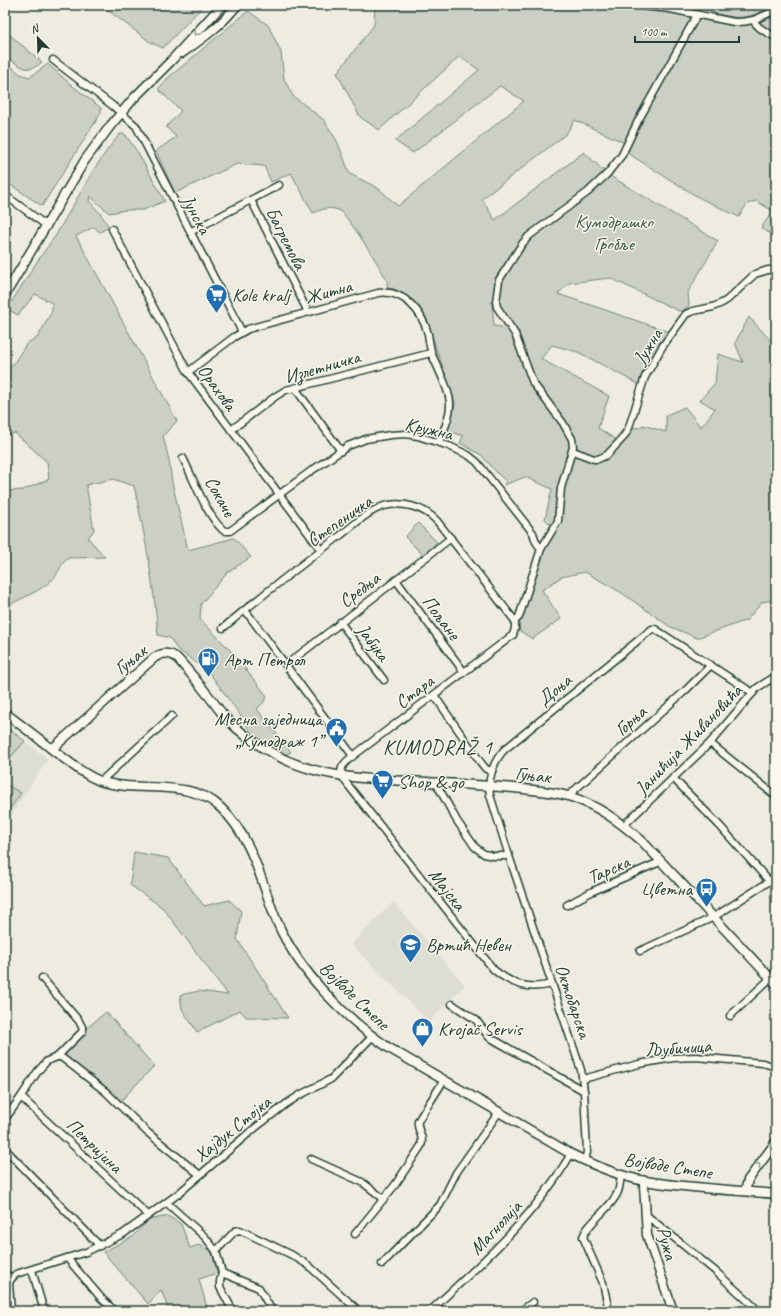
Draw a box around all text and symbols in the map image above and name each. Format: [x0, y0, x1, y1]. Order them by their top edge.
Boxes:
north arrow [18, 18, 58, 58]
scale bar [635, 18, 739, 44]
text: N [28, 20, 42, 37]
text: 100 m [641, 24, 668, 40]
one-way arrow [193, 28, 200, 36]
street label: Јунска [175, 190, 217, 240]
street label: Багремова [260, 203, 313, 275]
park label: Кумодрашко Гробље [575, 210, 654, 256]
street label: Житна [302, 274, 356, 310]
supermarket icon: Kole kralj [203, 281, 229, 314]
place label: Kole kralj [232, 283, 293, 307]
street label: Јужна [627, 323, 669, 370]
street label: Излетничка [282, 344, 365, 389]
street label: Орахова [192, 360, 243, 417]
street label: Кружна [403, 412, 456, 446]
street label: Сокаче [199, 472, 242, 523]
street label: Степеничка [302, 488, 379, 552]
street label: Средња [334, 565, 386, 613]
street label: Пољане [417, 591, 467, 646]
street label: Јабука [351, 618, 396, 668]
street label: Гуњак [109, 638, 153, 680]
fuel station icon: Арт Петрол [195, 646, 221, 679]
place label: Арт Петрол [224, 648, 306, 672]
street label: Доња [532, 668, 578, 711]
street label: Стара [390, 669, 440, 714]
street label: Јанићија Живановића [629, 678, 749, 801]
street label: Горња [610, 699, 653, 741]
place label: Месна заједница „Кумодраж 1” [215, 707, 326, 753]
public building icon: Месна заједница „Кумодраж 1” [324, 716, 350, 749]
district label: KUMODRAŽ 1 [383, 735, 493, 760]
street label: Гуњак [514, 761, 554, 789]
supermarket icon: Shop & go [370, 768, 396, 801]
place label: Shop & go [398, 770, 465, 794]
street label: Тарска [584, 850, 635, 890]
street label: Мајска [423, 863, 472, 917]
bus stop icon: Цветна [694, 875, 720, 908]
place label: Цветна [641, 877, 693, 901]
school or university icon: Вртић Невен [397, 931, 423, 964]
place label: Вртић Невен [426, 933, 512, 957]
street label: Војводе Степе [314, 956, 396, 1036]
street label: Октобарска [549, 961, 598, 1043]
shop icon: Krojač Servis [410, 1015, 436, 1048]
place label: Krojač Servis [438, 1017, 524, 1041]
street label: Љубичица [644, 1034, 714, 1062]
street label: Хајдук Стојка [189, 1089, 277, 1167]
street label: Петријина [61, 1113, 128, 1179]
street label: Војводе Степе [622, 1147, 715, 1185]
one-way arrow [753, 1163, 760, 1170]
street label: Магнолија [464, 1194, 528, 1260]
street label: Ружа [651, 1224, 683, 1264]

